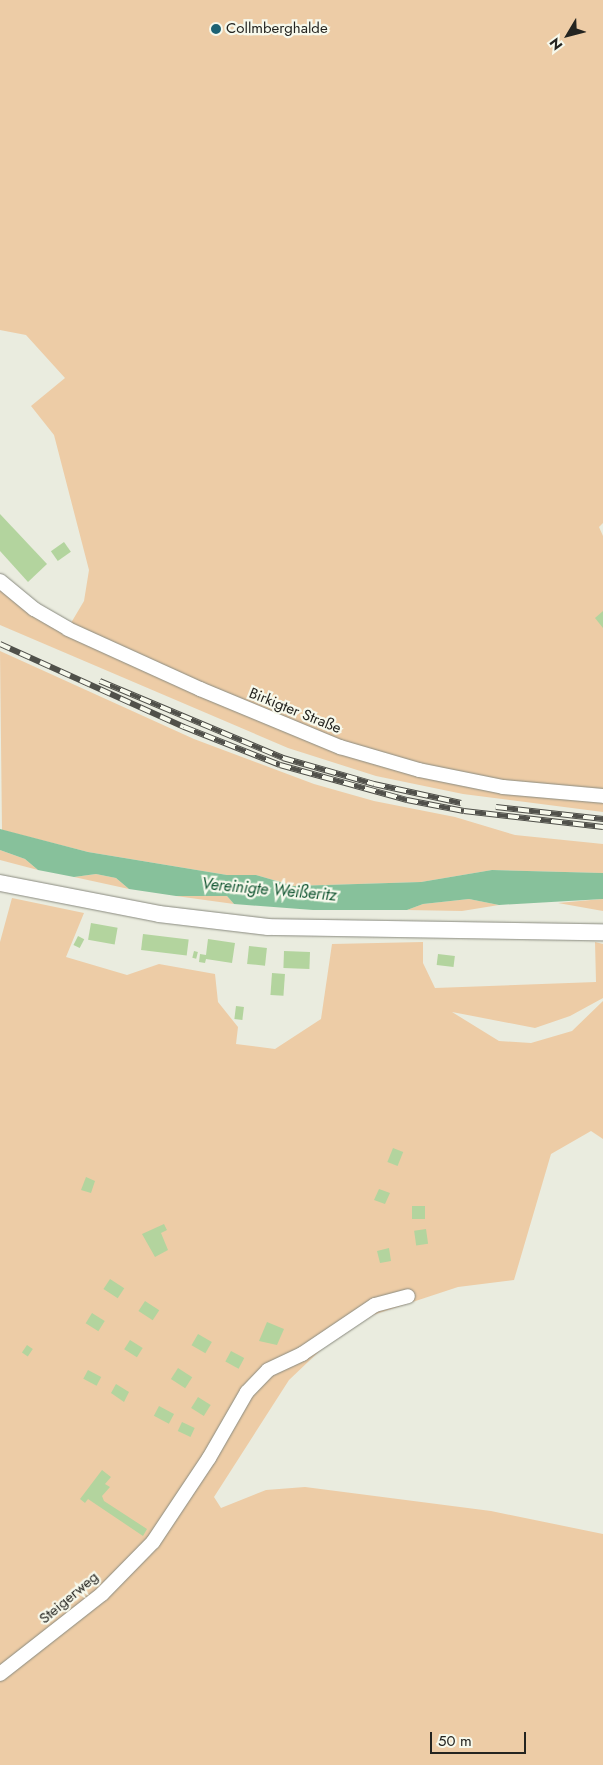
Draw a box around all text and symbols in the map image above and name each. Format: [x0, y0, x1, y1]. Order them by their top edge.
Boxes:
north arrow [543, 10, 593, 60]
place label: Collmberghalde [226, 20, 328, 38]
marker: Collmberghalde [210, 23, 222, 35]
text: N [545, 34, 567, 54]
street label: Birkigter Straße [246, 684, 344, 738]
water label: Vereinigte Weißeritz [201, 875, 337, 905]
street label: Steigerweg [36, 1568, 102, 1628]
scale bar [433, 1722, 529, 1754]
text: 50 m [438, 1730, 472, 1752]

